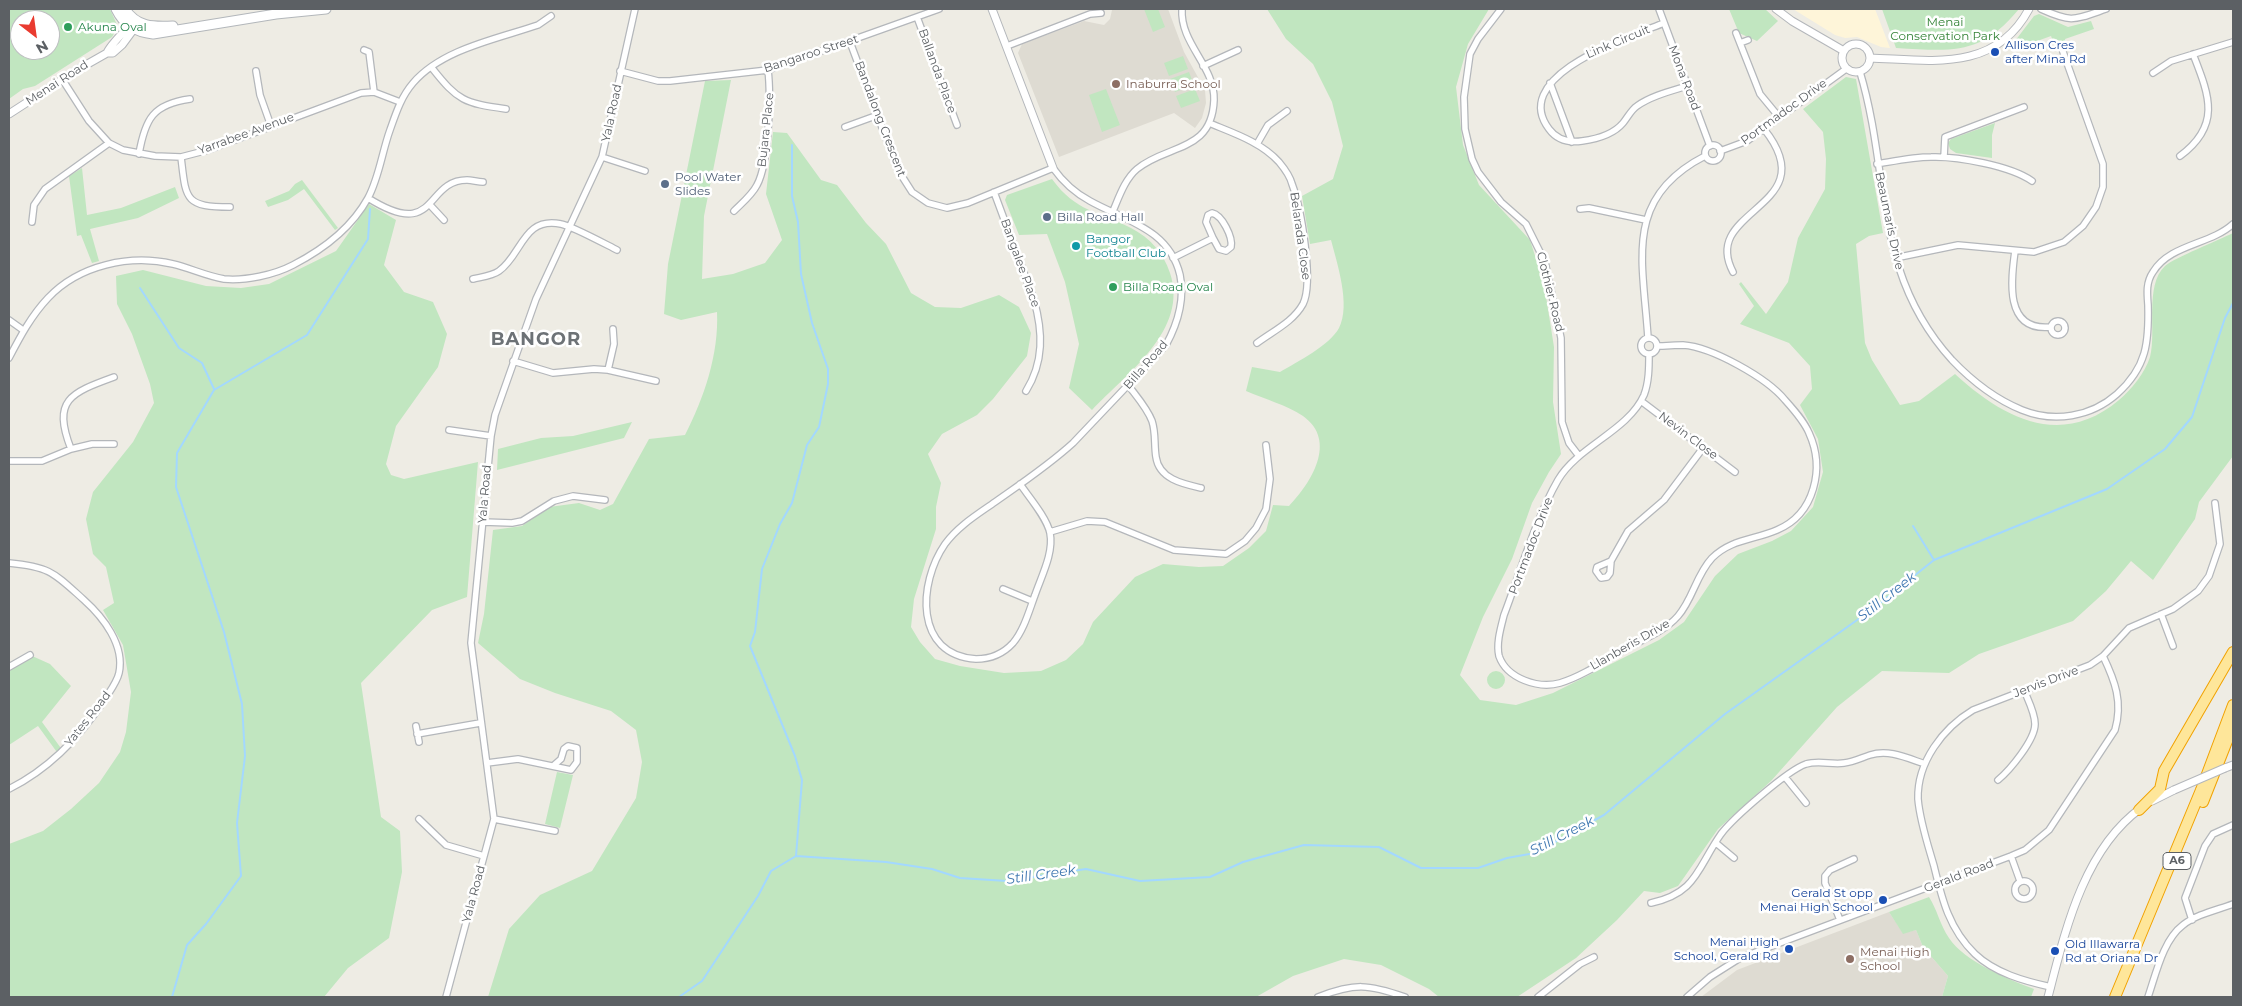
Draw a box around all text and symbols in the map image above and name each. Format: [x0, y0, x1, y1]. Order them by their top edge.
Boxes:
north arrow [10, 10, 60, 60]
park label: Menai Conservation Park [1890, 15, 2000, 43]
place label: Akuna Oval [78, 20, 147, 34]
marker: Akuna Oval [62, 21, 74, 33]
street label: Link Circuit [1584, 22, 1652, 62]
street label: Ballanda Place [915, 27, 959, 115]
street label: Bangaroo Street [762, 32, 860, 76]
text: N [33, 37, 51, 58]
place label: Allison Cres after Mina Rd [2005, 38, 2086, 66]
street label: Mona Road [1665, 43, 1703, 113]
marker: Allison Cres after Mina Rd [1989, 46, 2001, 58]
street label: Menai Road [23, 57, 91, 109]
street label: Bandalong Crescent [851, 59, 909, 179]
street label: Portmadoc Drive [1738, 76, 1830, 148]
place label: Inaburra School [1126, 77, 1221, 91]
marker: Inaburra School [1110, 78, 1122, 90]
street label: Yala Road [599, 83, 625, 143]
street label: Bujara Place [755, 92, 777, 168]
street label: Yarrabee Avenue [196, 110, 296, 158]
place label: Pool Water Slides [675, 170, 741, 198]
street label: Beaumaris Drive [1872, 171, 1906, 271]
marker: Pool Water Slides [659, 178, 671, 190]
street label: Belarada Close [1287, 191, 1313, 281]
place label: Billa Road Hall [1057, 210, 1144, 224]
marker: Billa Road Hall [1041, 211, 1053, 223]
street label: Bangalee Place [997, 217, 1043, 309]
place label: Bangor Football Club [1086, 232, 1166, 260]
marker: Bangor Football Club [1070, 240, 1082, 252]
street label: Clothier Road [1533, 250, 1567, 334]
place label: Billa Road Oval [1123, 280, 1213, 294]
marker: Billa Road Oval [1107, 281, 1119, 293]
district label: BANGOR [490, 329, 582, 351]
street label: Billa Road [1121, 338, 1171, 392]
street label: Nevin Close [1656, 409, 1720, 463]
street label: Yala Road [475, 464, 495, 524]
street label: Portmadoc Drive [1506, 496, 1556, 596]
water label: Still Creek [1854, 569, 1920, 625]
street label: Llanberis Drive [1588, 616, 1672, 674]
street label: Jervis Drive [2011, 663, 2081, 701]
street label: Yates Road [62, 688, 114, 750]
water label: Still Creek [1527, 813, 1597, 859]
road number: A6 [2163, 852, 2191, 869]
street label: Gerald Road [1922, 856, 1996, 896]
water label: Still Creek [1005, 862, 1077, 888]
street label: Yala Road [459, 864, 489, 924]
place label: Gerald St opp Menai High School [1760, 886, 1873, 914]
marker: Gerald St opp Menai High School [1877, 894, 1889, 906]
place label: Menai High School, Gerald Rd [1674, 935, 1779, 963]
place label: Old Illawarra Rd at Oriana Dr [2065, 937, 2158, 965]
marker: Menai High School, Gerald Rd [1783, 943, 1795, 955]
place label: Menai High School [1860, 945, 1930, 973]
marker: Old Illawarra Rd at Oriana Dr [2049, 945, 2061, 957]
marker: Menai High School [1844, 953, 1856, 965]

